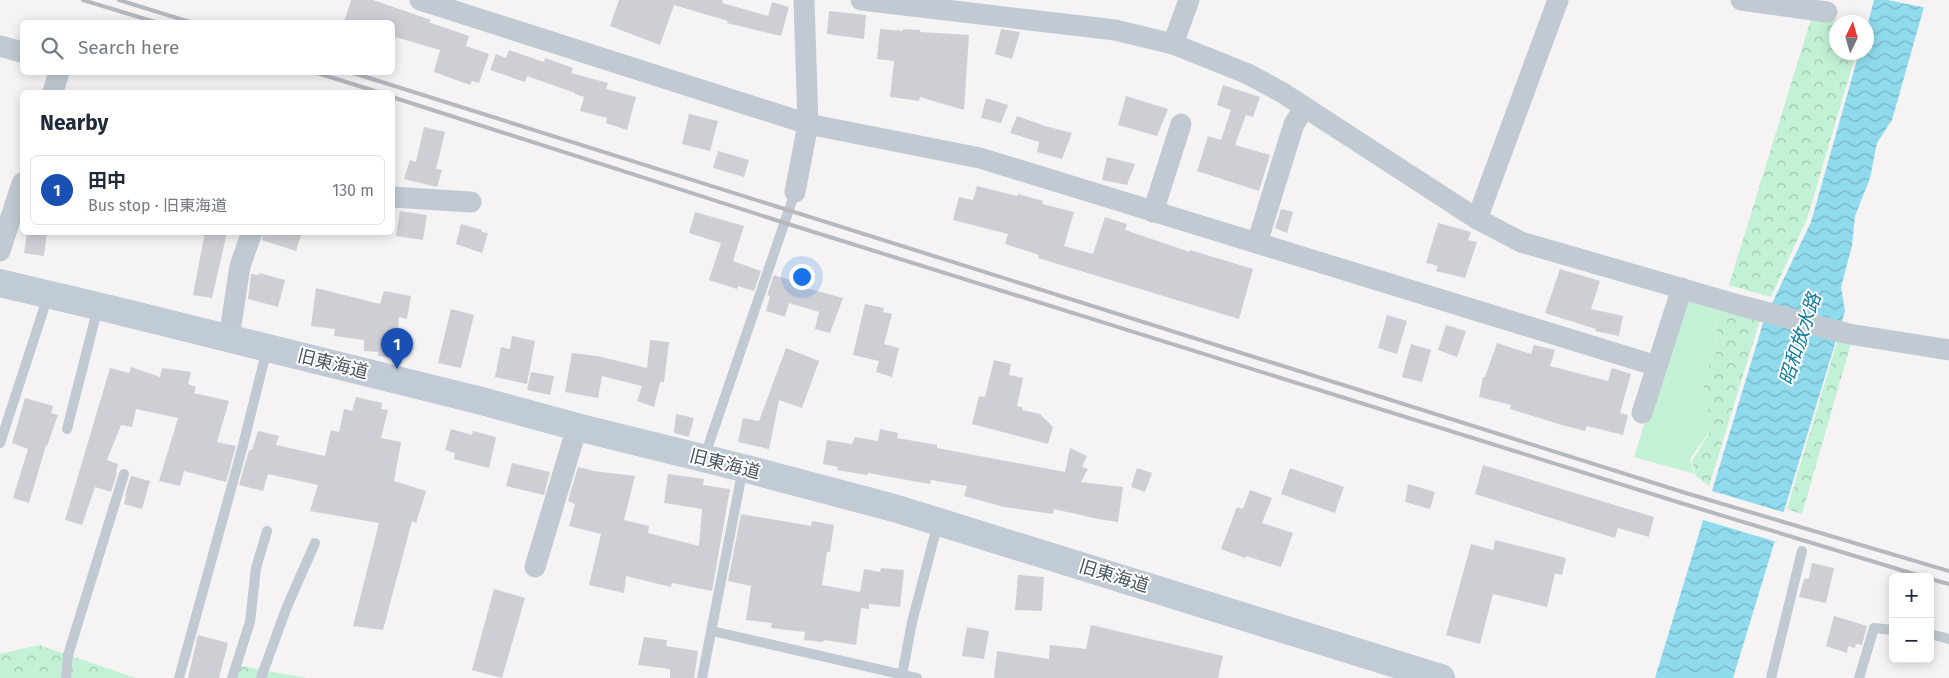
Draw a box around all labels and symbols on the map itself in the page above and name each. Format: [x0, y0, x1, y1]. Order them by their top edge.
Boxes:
north arrow [1829, 15, 1874, 60]
your location [789, 264, 815, 290]
water label: 昭和放水路 [1774, 288, 1826, 388]
pin: 1 [381, 328, 413, 369]
street label: 旧東海道 [295, 345, 371, 383]
street label: 旧東海道 [687, 445, 763, 483]
street label: 旧東海道 [1076, 555, 1152, 597]

